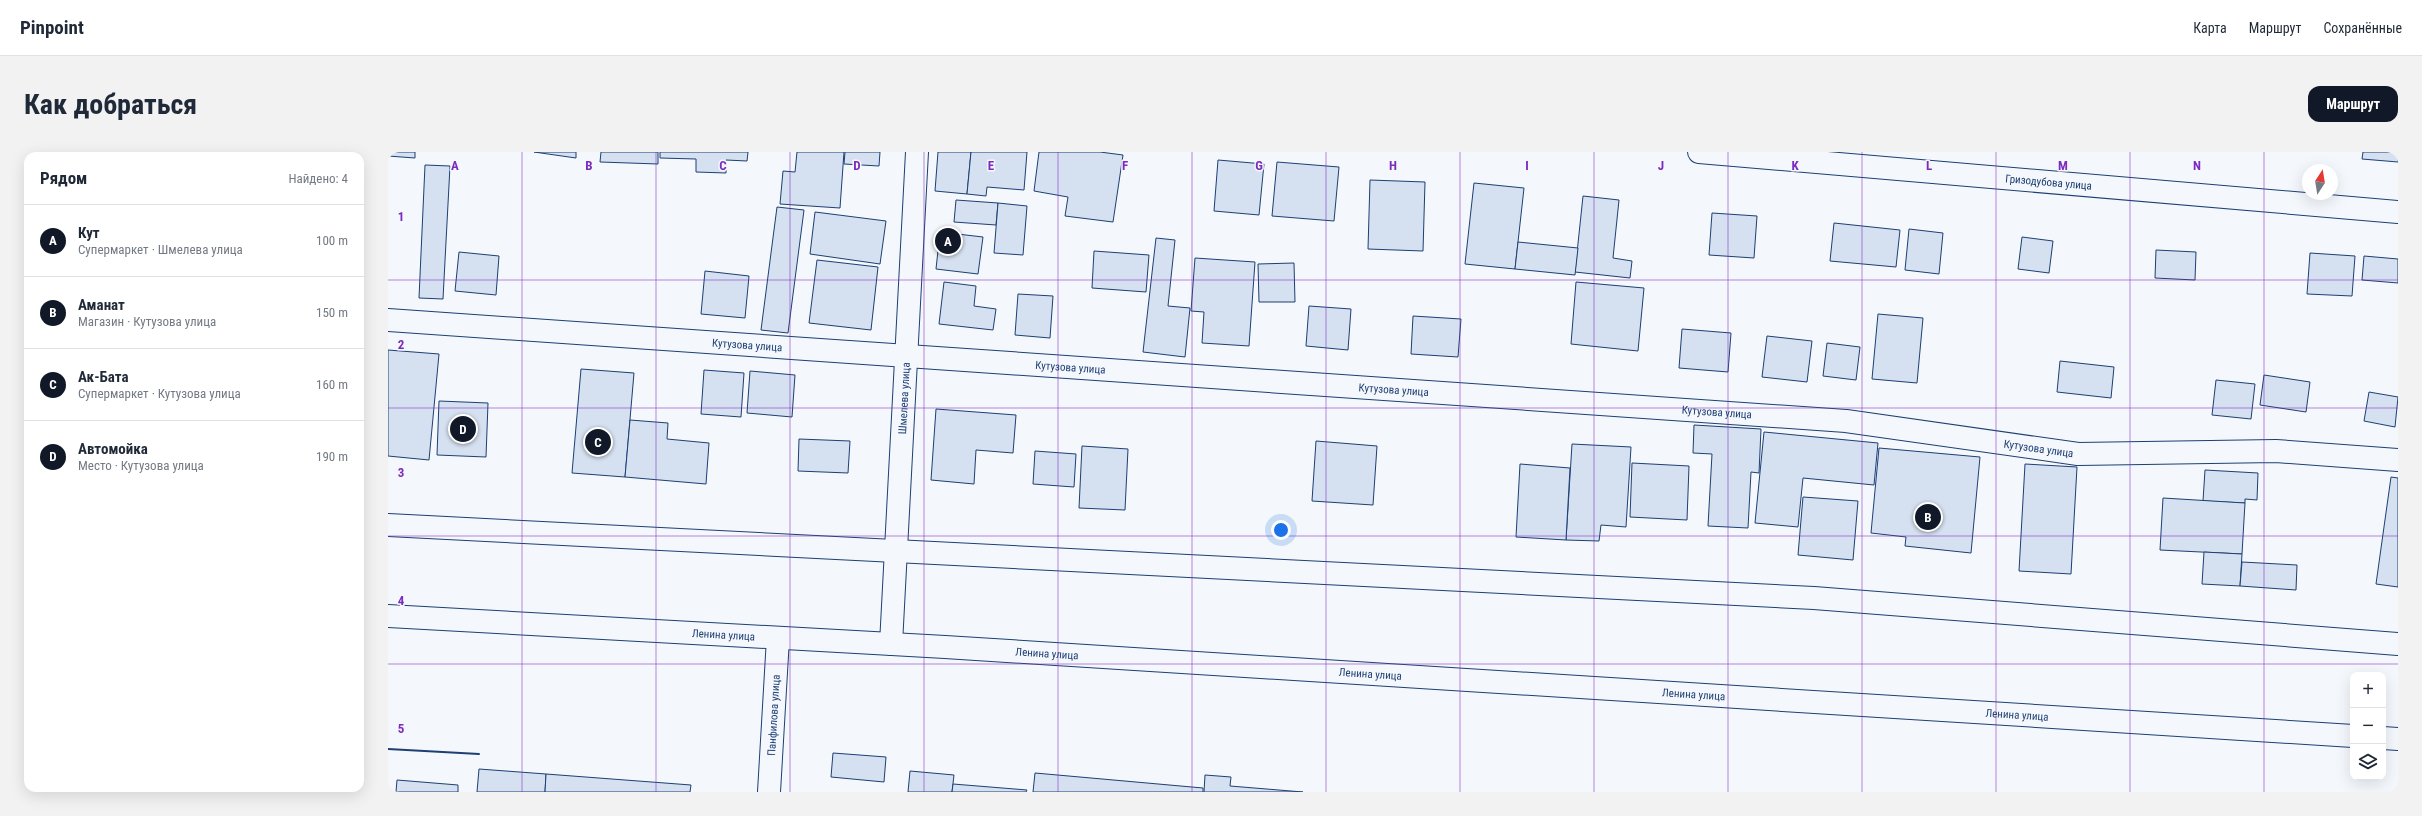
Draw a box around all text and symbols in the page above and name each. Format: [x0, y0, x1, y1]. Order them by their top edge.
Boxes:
text: Pinpoint [20, 16, 84, 39]
text: Карта [2193, 20, 2227, 36]
text: Маршрут [2249, 20, 2301, 36]
text: Сохранённые [2323, 20, 2402, 36]
button: Маршрут [2308, 86, 2398, 122]
text: Как добраться [24, 88, 197, 121]
text: A [451, 158, 459, 173]
text: B [585, 158, 593, 173]
text: C [719, 158, 727, 173]
text: D [853, 158, 861, 173]
text: E [988, 158, 995, 173]
text: F [1122, 158, 1128, 173]
text: G [1255, 158, 1263, 173]
text: H [1389, 158, 1397, 173]
text: I [1525, 158, 1529, 173]
text: J [1658, 158, 1664, 173]
text: K [1791, 158, 1799, 173]
text: L [1926, 158, 1932, 173]
text: M [2058, 158, 2068, 173]
text: N [2193, 158, 2201, 173]
north arrow [2302, 164, 2338, 200]
text: Рядом [40, 168, 87, 188]
text: Найдено: 4 [288, 171, 348, 186]
street label: Гризодубова улица [2005, 172, 2092, 193]
text: 1 [398, 209, 404, 224]
text: Кут [78, 224, 100, 242]
pin: A [935, 226, 961, 256]
text: A [49, 233, 57, 248]
text: 100 m [316, 233, 348, 248]
text: Супермаркет · Шмелева улица [78, 242, 243, 257]
text: Аманат [78, 296, 125, 314]
text: B [49, 305, 57, 320]
text: 150 m [316, 305, 348, 320]
text: Магазин · Кутузова улица [78, 314, 216, 329]
street label: Кутузова улица [712, 336, 783, 354]
text: 2 [398, 337, 405, 352]
street label: Кутузова улица [1035, 359, 1106, 377]
street label: Шмелева улица [896, 362, 913, 435]
text: Ак-Бата [78, 368, 128, 386]
text: C [49, 377, 57, 392]
text: 160 m [316, 377, 348, 392]
street label: Кутузова улица [1358, 381, 1429, 399]
text: Супермаркет · Кутузова улица [78, 386, 241, 401]
street label: Кутузова улица [1681, 404, 1752, 421]
pin: D [450, 414, 476, 444]
pin: C [585, 427, 611, 457]
street label: Кутузова улица [2003, 437, 2074, 460]
text: Автомойка [78, 440, 148, 458]
text: D [49, 449, 57, 464]
text: 190 m [316, 449, 348, 464]
text: Место · Кутузова улица [78, 458, 204, 473]
text: 3 [398, 465, 404, 480]
pin: B [1915, 502, 1941, 532]
your location [1271, 520, 1291, 540]
text: 4 [398, 593, 405, 608]
street label: Ленина улица [692, 627, 755, 643]
street label: Ленина улица [1015, 645, 1079, 662]
street label: Ленина улица [1338, 666, 1402, 683]
map controls [2350, 672, 2386, 780]
button: + [2350, 672, 2386, 708]
street label: Панфилова улица [765, 674, 783, 756]
street label: Ленина улица [1662, 686, 1726, 703]
street label: Ленина улица [1985, 707, 2049, 724]
button: − [2350, 708, 2386, 744]
text: 5 [398, 721, 405, 736]
button: layers [2350, 744, 2386, 780]

